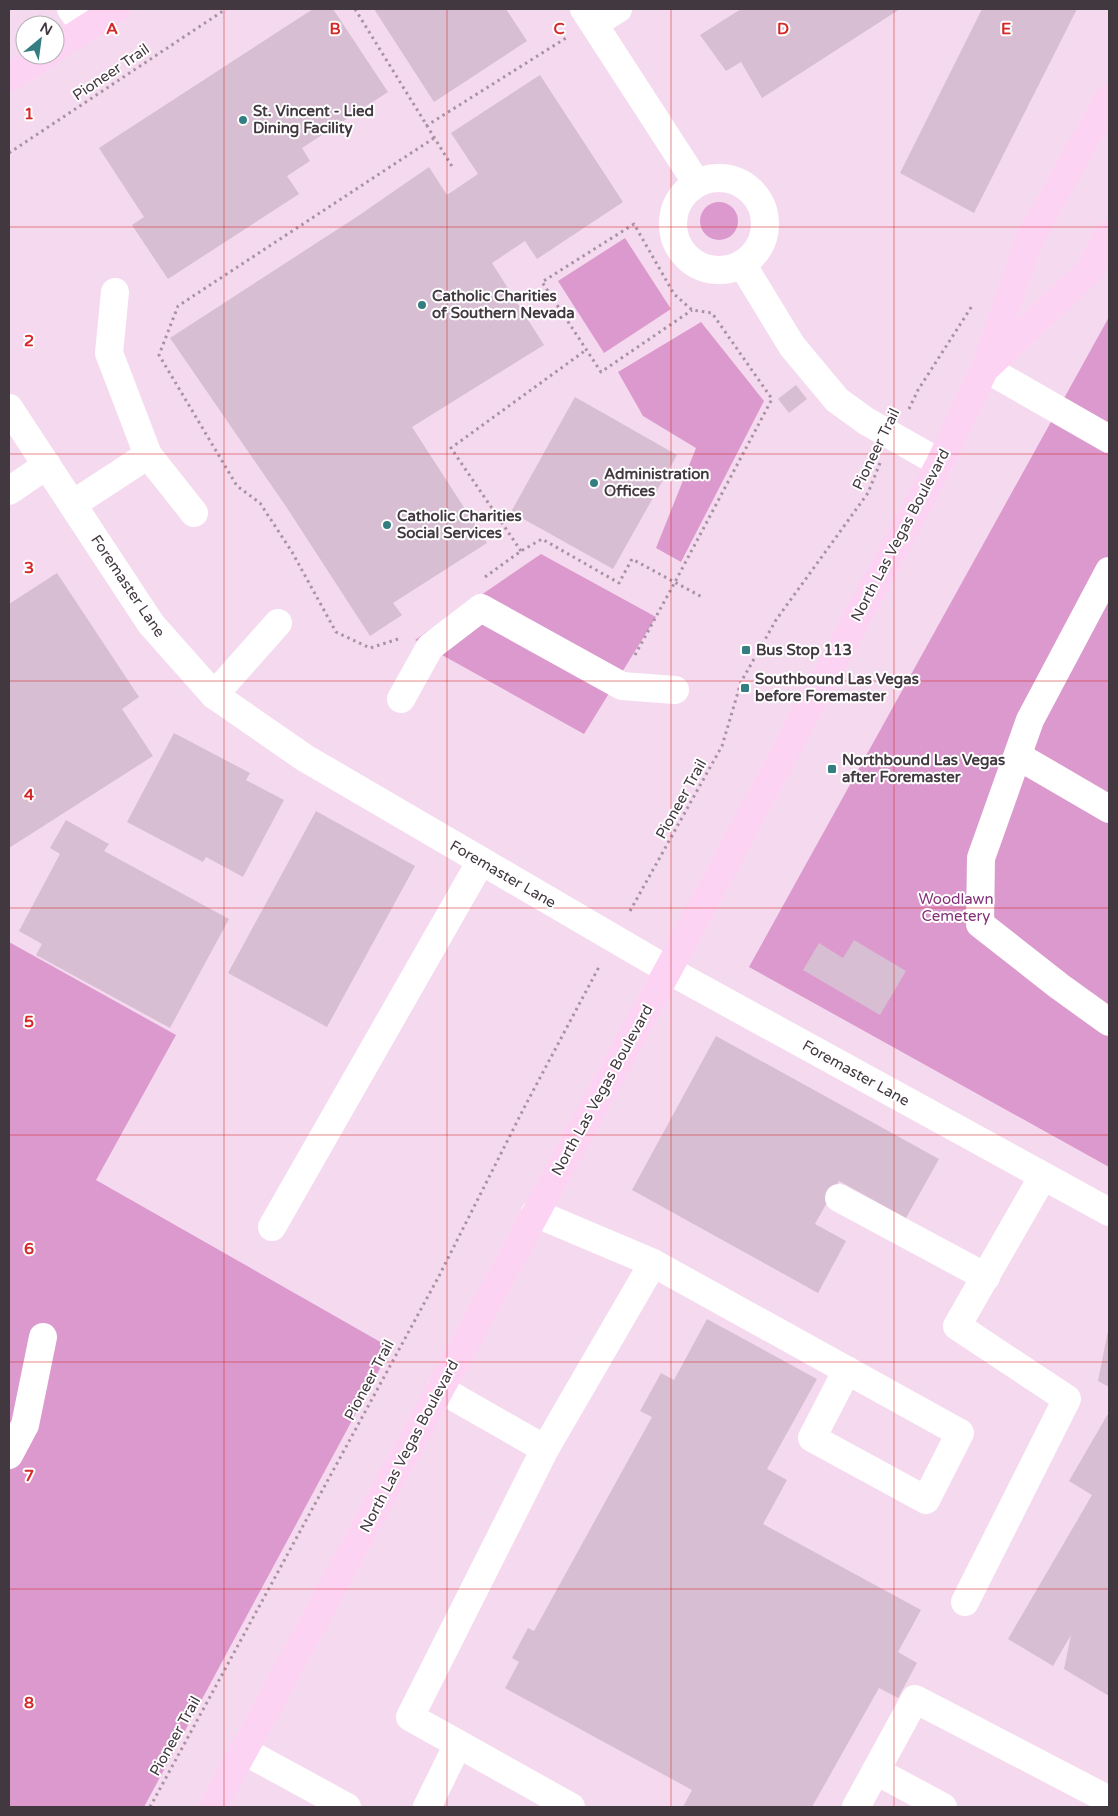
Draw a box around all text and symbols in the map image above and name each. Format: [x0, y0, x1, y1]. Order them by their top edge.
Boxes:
north arrow [15, 15, 65, 65]
text: N [37, 19, 55, 39]
text: A [106, 19, 118, 39]
text: B [329, 19, 341, 39]
text: C [553, 19, 565, 39]
text: D [777, 19, 789, 39]
text: E [1001, 19, 1011, 39]
street label: Pioneer Trail [69, 40, 153, 104]
place label: St. Vincent - Lied Dining Facility [253, 102, 374, 138]
text: 1 [24, 104, 34, 124]
marker: St. Vincent - Lied Dining Facility [237, 114, 249, 126]
place label: Catholic Charities of Southern Nevada [432, 287, 575, 322]
marker: Catholic Charities of Southern Nevada [416, 299, 428, 311]
text: 2 [24, 331, 34, 351]
street label: Pioneer Trail [849, 405, 903, 493]
street label: North Las Vegas Boulevard [847, 446, 953, 624]
place label: Administration Offices [604, 465, 709, 500]
marker: Administration Offices [588, 477, 600, 489]
place label: Catholic Charities Social Services [397, 507, 522, 542]
marker: Catholic Charities Social Services [381, 519, 393, 531]
street label: Foremaster Lane [87, 531, 169, 641]
text: 3 [24, 558, 34, 578]
place label: Bus Stop 113 [756, 641, 852, 660]
marker: Bus Stop 113 [740, 644, 752, 656]
place label: Southbound Las Vegas before Foremaster [755, 670, 919, 705]
marker: Southbound Las Vegas before Foremaster [739, 682, 751, 694]
place label: Northbound Las Vegas after Foremaster [842, 751, 1005, 786]
street label: Pioneer Trail [652, 756, 710, 842]
marker: Northbound Las Vegas after Foremaster [826, 763, 838, 775]
text: 4 [24, 785, 34, 805]
street label: Foremaster Lane [447, 836, 559, 912]
park label: Woodlawn Cemetery [918, 890, 994, 925]
street label: North Las Vegas Boulevard [547, 1001, 657, 1179]
text: 5 [24, 1012, 34, 1032]
street label: Foremaster Lane [799, 1036, 913, 1110]
text: 6 [24, 1239, 34, 1259]
street label: Pioneer Trail [340, 1337, 398, 1423]
street label: North Las Vegas Boulevard [356, 1357, 462, 1535]
text: 7 [24, 1466, 34, 1486]
text: 8 [24, 1693, 34, 1713]
street label: Pioneer Trail [146, 1693, 204, 1779]

